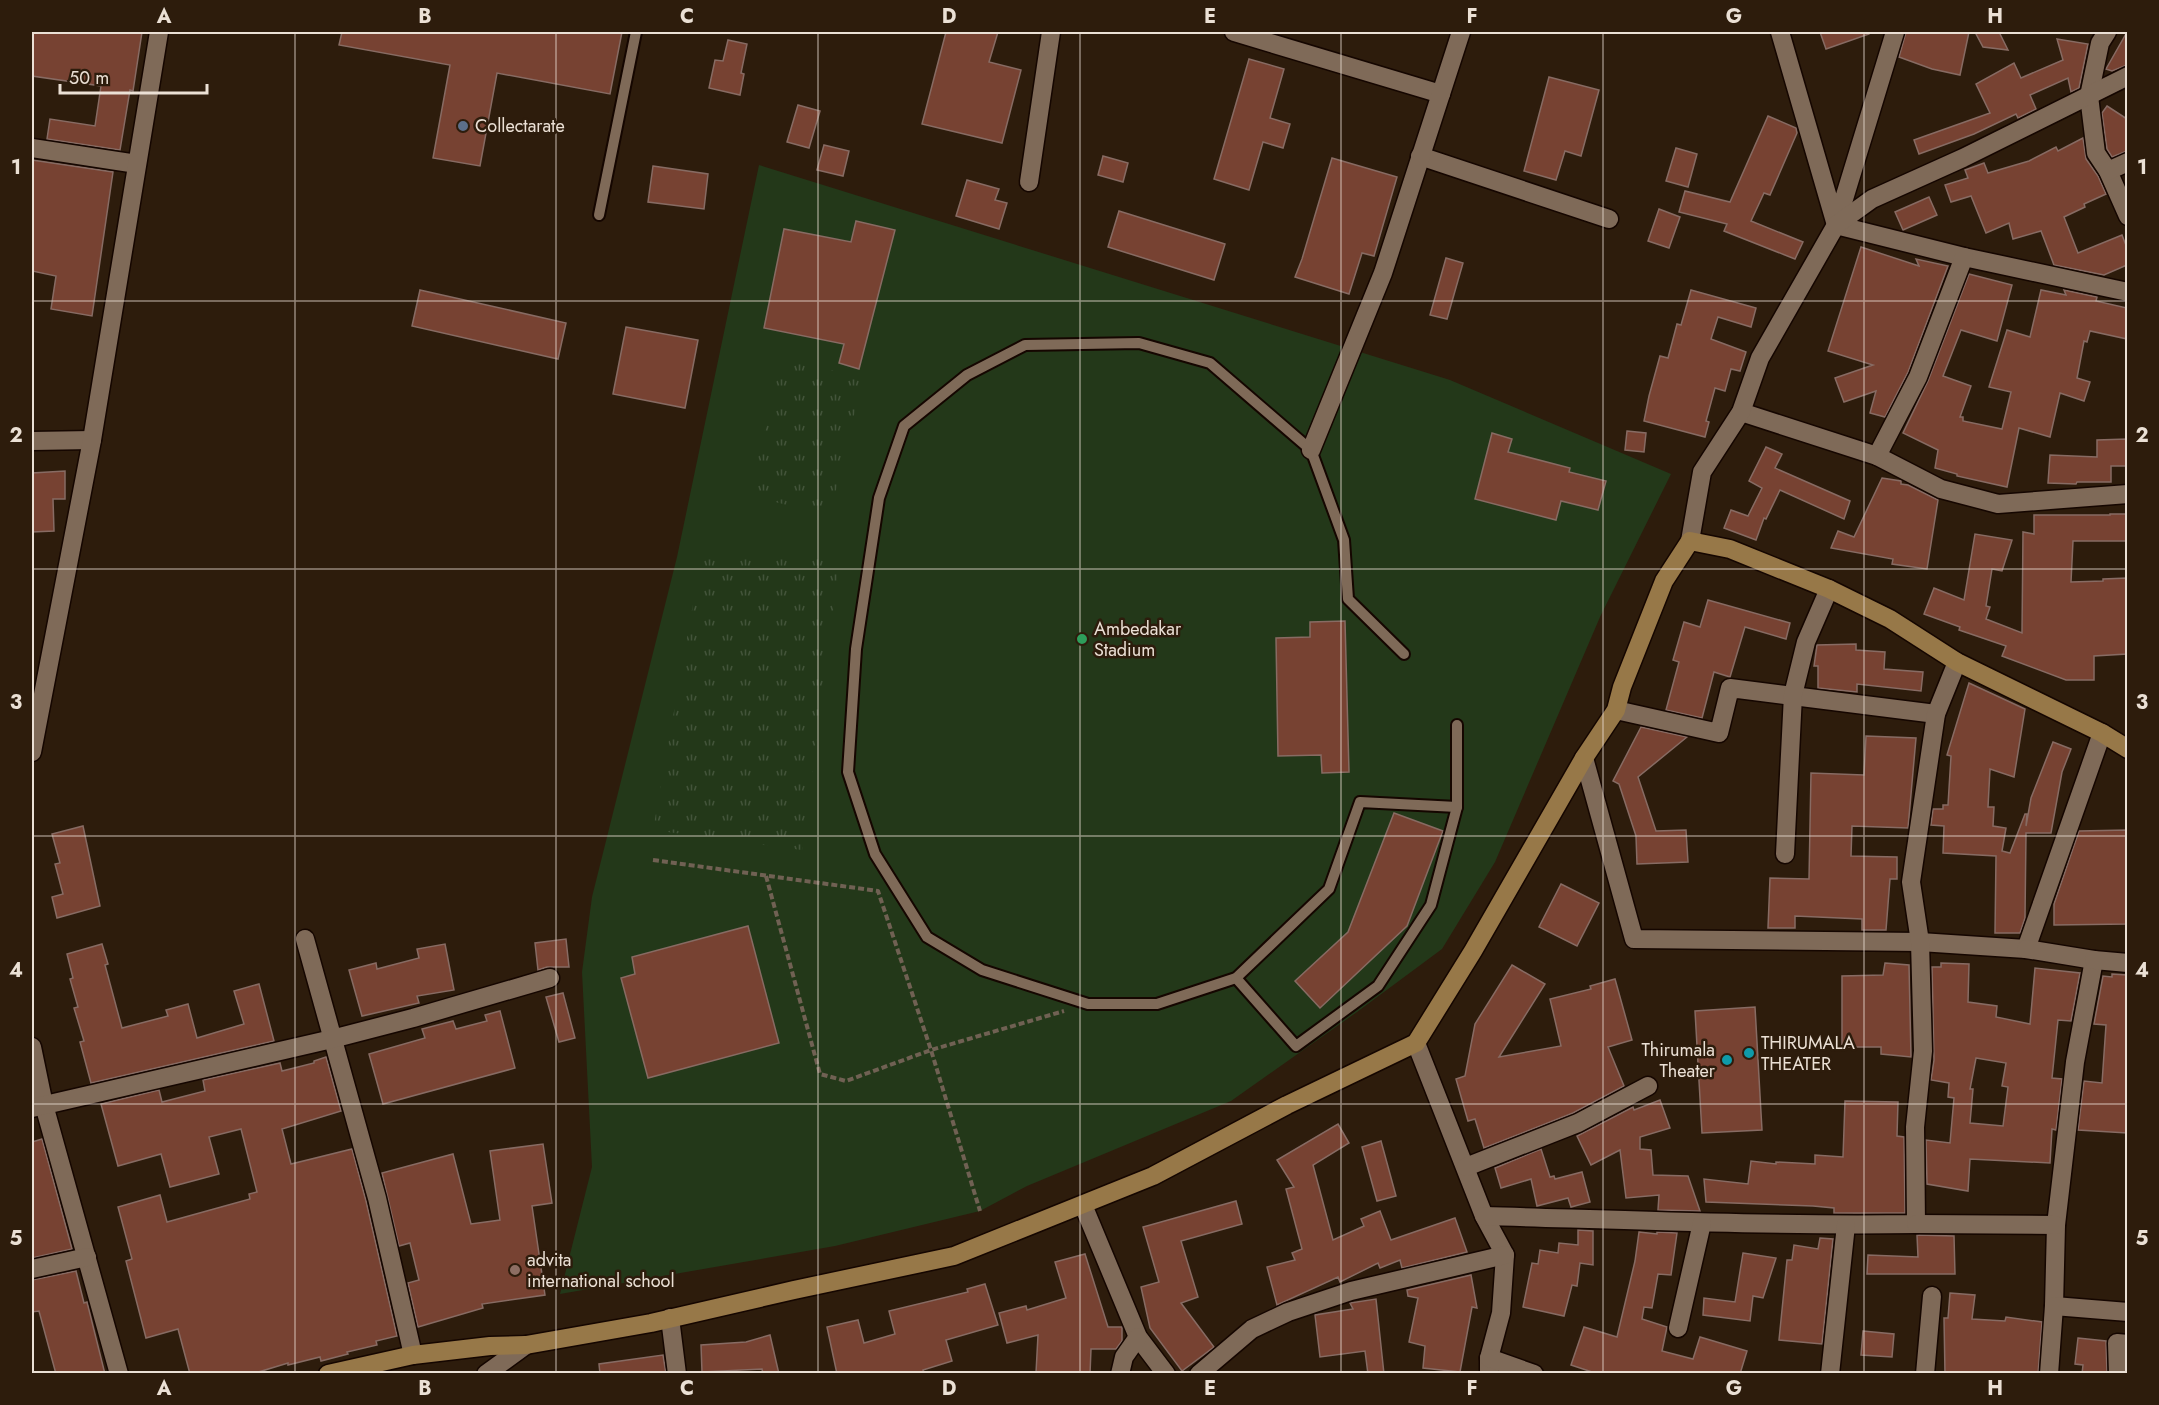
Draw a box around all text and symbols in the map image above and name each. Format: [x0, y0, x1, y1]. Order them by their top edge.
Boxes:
text: A [156, 2, 172, 31]
text: B [418, 2, 432, 31]
text: C [680, 2, 694, 31]
text: D [942, 2, 956, 31]
text: E [1204, 2, 1216, 31]
text: F [1466, 2, 1478, 31]
text: G [1726, 2, 1742, 31]
text: H [1987, 2, 2003, 31]
scale bar [60, 57, 207, 95]
text: 50 m [69, 65, 109, 91]
place label: Collectarate [475, 113, 565, 139]
marker: Collectarate [456, 119, 470, 133]
text: 1 [11, 153, 21, 182]
text: 1 [2137, 153, 2147, 182]
text: 2 [9, 421, 23, 450]
text: 2 [2135, 421, 2149, 450]
place label: Ambedakar Stadium [1094, 616, 1182, 663]
marker: Ambedakar Stadium [1075, 632, 1089, 646]
text: 3 [10, 688, 22, 717]
text: 3 [2136, 688, 2148, 717]
text: 4 [9, 956, 23, 985]
text: 4 [2135, 956, 2149, 985]
place label: THIRUMALA THEATER [1761, 1030, 1855, 1077]
place label: Thirumala Theater [1641, 1037, 1716, 1084]
marker: THIRUMALA THEATER [1742, 1046, 1756, 1060]
marker: Thirumala Theater [1720, 1053, 1734, 1067]
text: 5 [10, 1224, 23, 1253]
text: 5 [2136, 1224, 2149, 1253]
place label: advita international school [527, 1247, 675, 1294]
marker: advita international school [508, 1263, 522, 1277]
text: A [156, 1374, 172, 1403]
text: B [418, 1374, 432, 1403]
text: C [680, 1374, 694, 1403]
text: D [942, 1374, 956, 1403]
text: E [1204, 1374, 1216, 1403]
text: F [1466, 1374, 1478, 1403]
text: G [1726, 1374, 1742, 1403]
text: H [1987, 1374, 2003, 1403]

